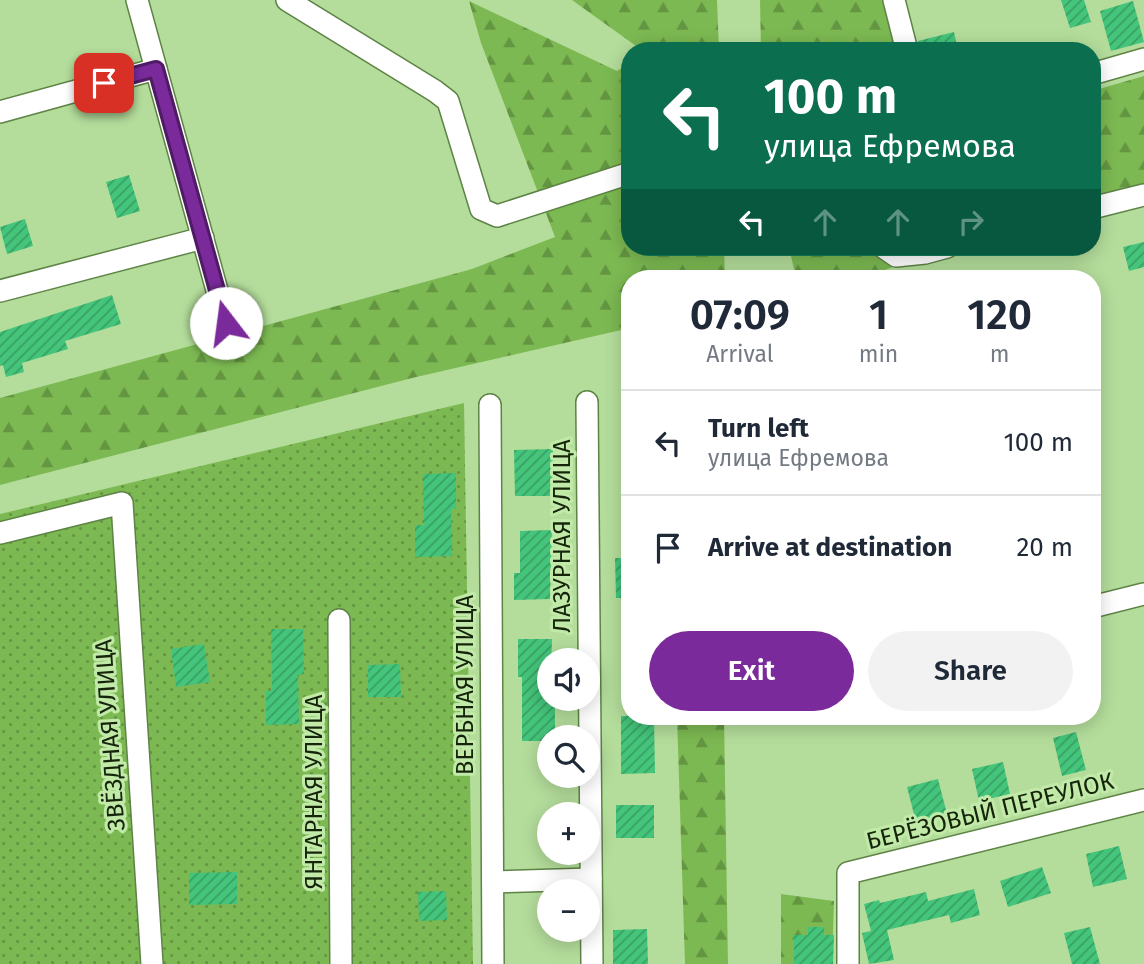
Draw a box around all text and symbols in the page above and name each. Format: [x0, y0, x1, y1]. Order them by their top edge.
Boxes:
pin [74, 53, 134, 113]
icon: arrive [85, 64, 123, 102]
text: 100 m [764, 67, 897, 126]
icon: left [649, 70, 740, 161]
text: улица Ефремова [764, 127, 1016, 165]
icon: left [733, 203, 771, 241]
icon: ahead [806, 203, 844, 241]
icon: ahead [879, 203, 917, 241]
icon: right [952, 203, 990, 241]
position arrow [189, 286, 263, 360]
text: 07:09 [690, 290, 790, 340]
text: 1 [869, 290, 888, 340]
text: 120 [967, 290, 1032, 340]
text: Arrival [706, 340, 774, 368]
text: min [859, 340, 898, 368]
text: m [990, 340, 1010, 368]
text: Turn left [708, 413, 809, 444]
icon: left [649, 424, 687, 462]
text: 100 m [1004, 427, 1073, 458]
street label: ЛАЗУРНАЯ УЛИЦА [548, 439, 576, 633]
text: улица Ефремова [708, 444, 889, 472]
icon: arrive [649, 529, 687, 567]
text: Arrive at destination [708, 532, 952, 563]
text: 20 m [1016, 532, 1073, 563]
street label: ВЕРБНАЯ УЛИЦА [451, 594, 479, 775]
button: Exit [649, 631, 854, 711]
button: Share [868, 631, 1073, 711]
street label: ЗВЁЗДНАЯ УЛИЦА [89, 638, 131, 832]
map controls [537, 648, 600, 942]
button: sound [537, 648, 600, 711]
street label: ЯНТАРНАЯ УЛИЦА [300, 694, 328, 890]
button: search [537, 725, 600, 788]
street label: БЕРЁЗОВЫЙ ПЕРЕУЛОК [863, 767, 1117, 855]
button: + [537, 802, 600, 865]
button: − [537, 879, 600, 942]

